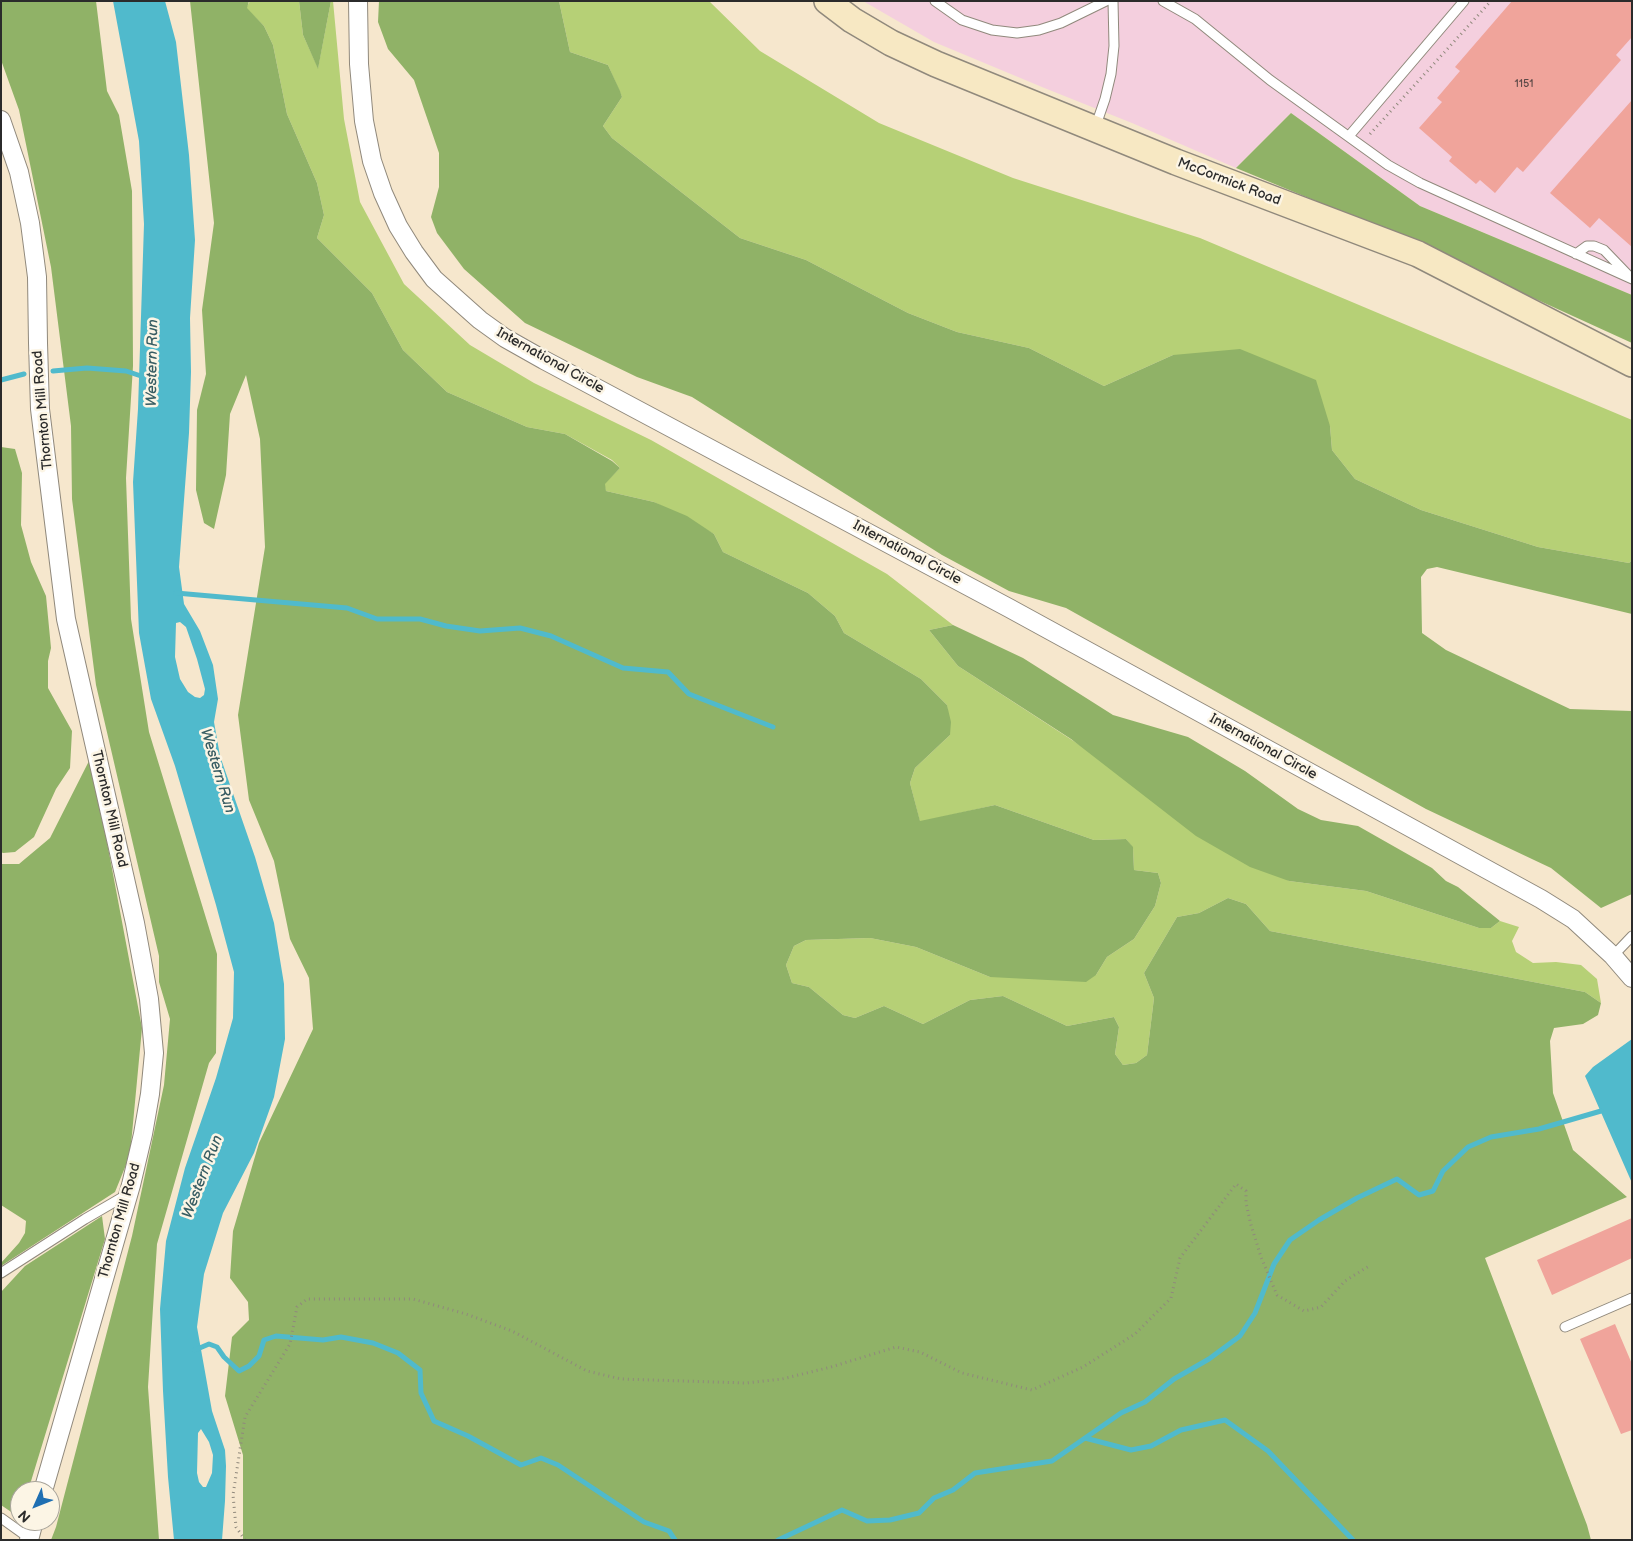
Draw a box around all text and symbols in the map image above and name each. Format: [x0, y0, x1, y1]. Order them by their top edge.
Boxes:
house number: 1151 [1514, 77, 1534, 91]
street label: McCormick Road [1175, 155, 1283, 209]
water label: Western Run [143, 319, 163, 407]
street label: International Circle [493, 324, 607, 398]
street label: Thornton Mill Road [29, 350, 57, 470]
street label: International Circle [850, 517, 964, 589]
street label: International Circle [1206, 710, 1320, 784]
water label: Western Run [196, 727, 238, 815]
street label: Thornton Mill Road [87, 749, 131, 869]
water label: Western Run [179, 1133, 227, 1221]
street label: Thornton Mill Road [95, 1161, 145, 1281]
north arrow [10, 1481, 60, 1531]
text: N [15, 1506, 34, 1526]

